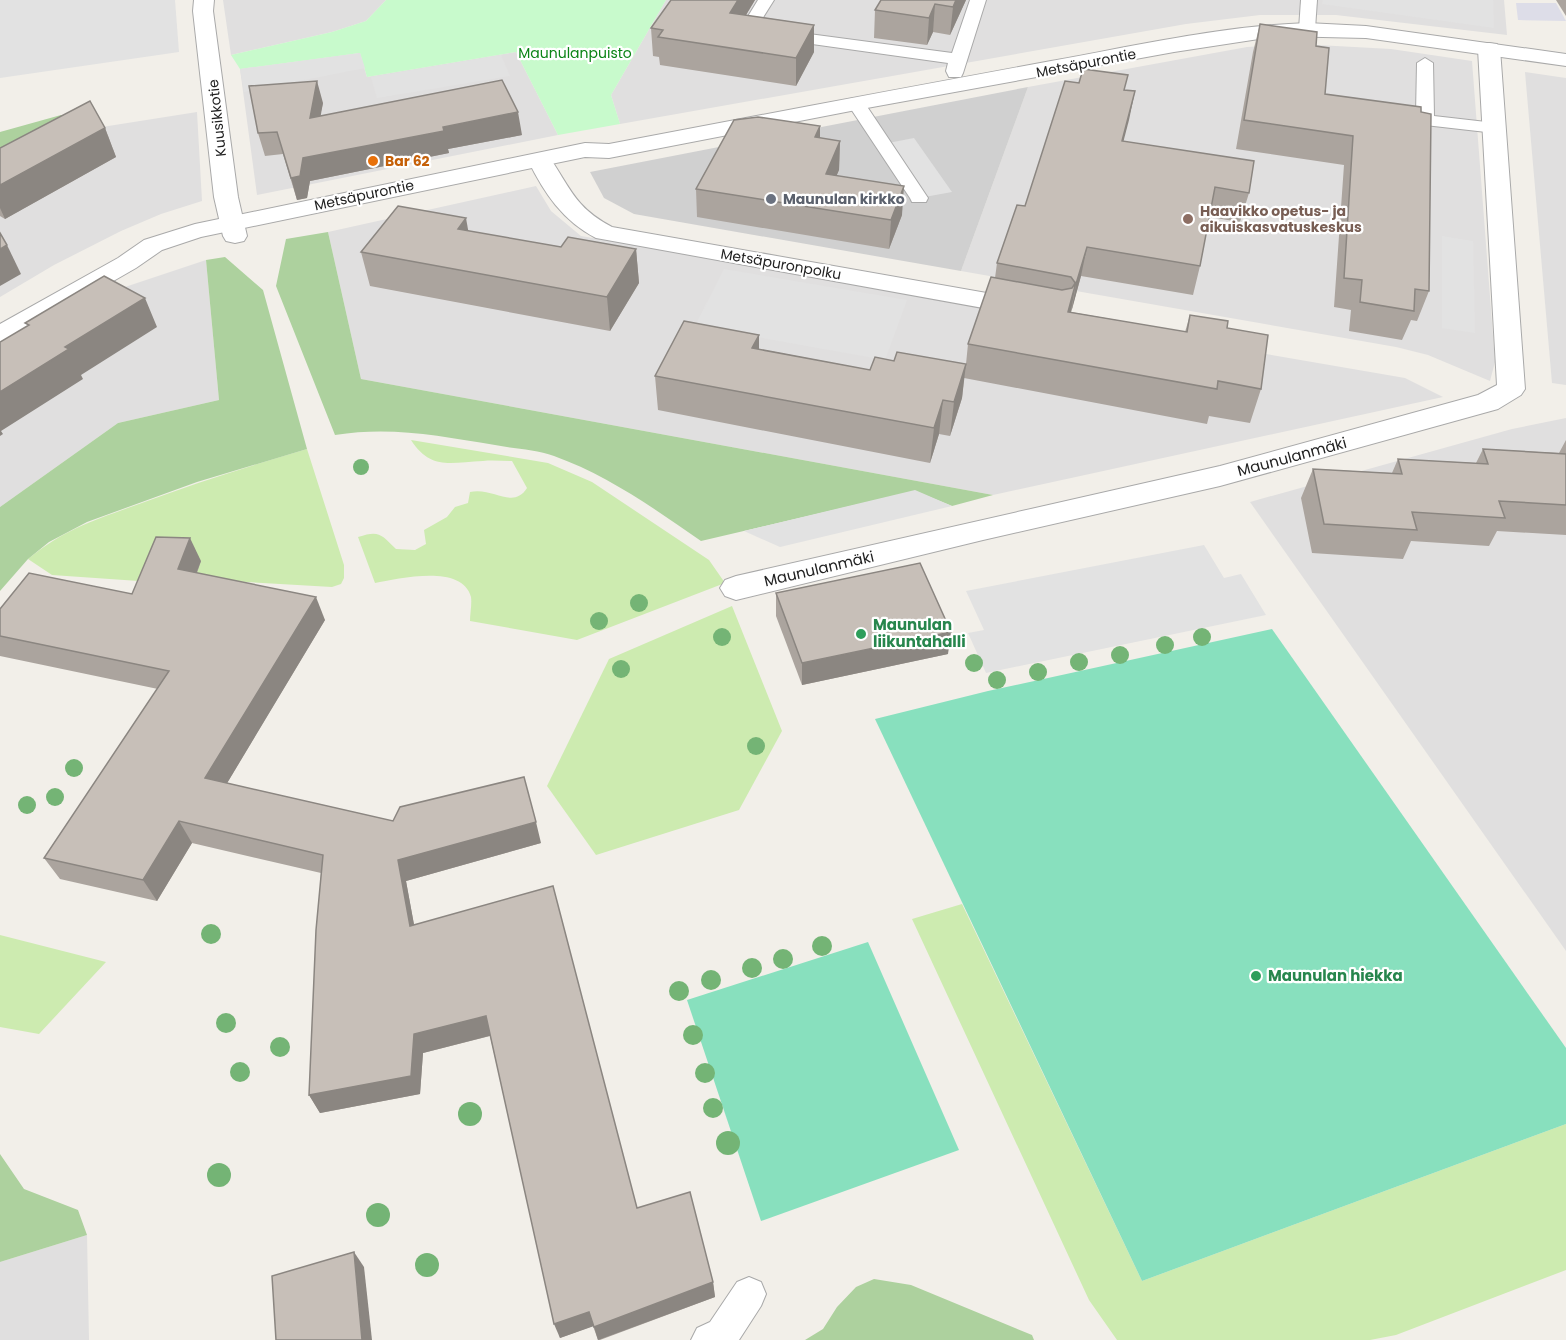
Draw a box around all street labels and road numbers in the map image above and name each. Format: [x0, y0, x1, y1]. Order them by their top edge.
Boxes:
street label: Metsäpurontie [1034, 43, 1138, 82]
street label: Kuusikkotie [203, 78, 231, 158]
street label: Metsäpurontie [312, 175, 416, 215]
street label: Metsäpuronpolku [719, 244, 843, 284]
street label: Maunulanmäki [1235, 432, 1349, 481]
street label: Maunulanmäki [762, 546, 876, 591]

